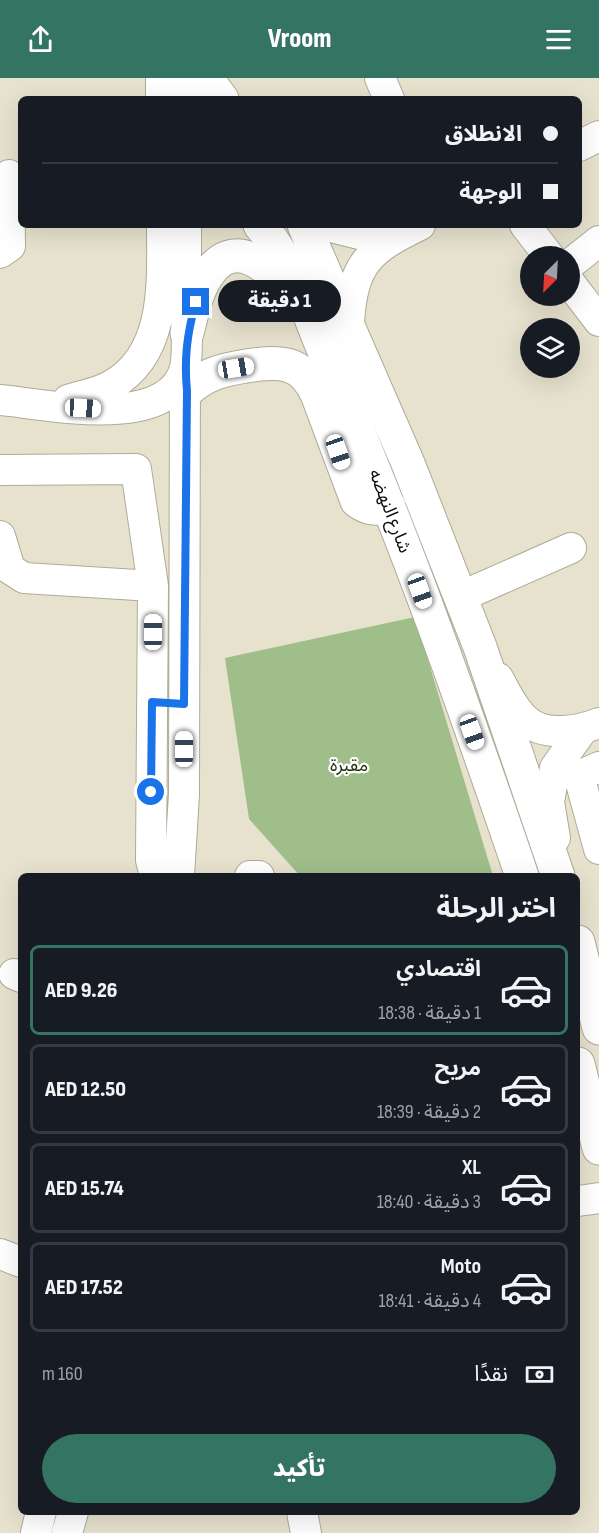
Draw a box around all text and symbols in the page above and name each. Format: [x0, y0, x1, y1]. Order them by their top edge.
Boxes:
icon: share [24, 23, 57, 56]
text: Vroom [268, 23, 331, 55]
icon: menu [542, 23, 575, 56]
text: الانطلاق [445, 121, 522, 148]
text: الوجهة [459, 179, 522, 206]
north arrow [520, 246, 580, 306]
map controls [520, 246, 580, 378]
callout: 1 دقيقة [217, 281, 340, 323]
route end [182, 288, 209, 315]
text: 1 دقيقة [248, 289, 311, 313]
button: layers [520, 318, 580, 378]
car [217, 356, 255, 380]
car [65, 398, 101, 418]
car [324, 432, 352, 472]
street label: شارع النهضه [362, 466, 416, 557]
car [405, 571, 435, 611]
car [144, 614, 162, 650]
car [457, 712, 487, 752]
car [175, 731, 193, 767]
park label: مقبرة [330, 755, 368, 776]
route start [137, 778, 164, 805]
text: اختر الرحلة [436, 893, 556, 925]
text: اقتصادي [396, 956, 481, 983]
icon: car [499, 963, 553, 1017]
text: AED 9.26 [45, 977, 118, 1004]
text: 1 دقيقة · 18:38 [378, 1001, 481, 1025]
text: مريح [435, 1055, 481, 1082]
icon: car [499, 1062, 553, 1116]
text: AED 12.50 [45, 1076, 126, 1103]
text: 2 دقيقة · 18:39 [377, 1100, 481, 1124]
text: XL [462, 1154, 481, 1181]
icon: car [499, 1161, 553, 1215]
text: AED 15.74 [45, 1175, 124, 1202]
text: 3 دقيقة · 18:40 [377, 1190, 481, 1214]
text: Moto [441, 1253, 481, 1280]
icon: car [499, 1260, 553, 1314]
text: AED 17.52 [45, 1274, 123, 1301]
text: 4 دقيقة · 18:41 [379, 1289, 481, 1313]
icon: cash [523, 1358, 556, 1391]
text: نقدًا [474, 1361, 508, 1388]
text: 160 m [42, 1362, 83, 1386]
button: تأكيد [42, 1434, 556, 1503]

